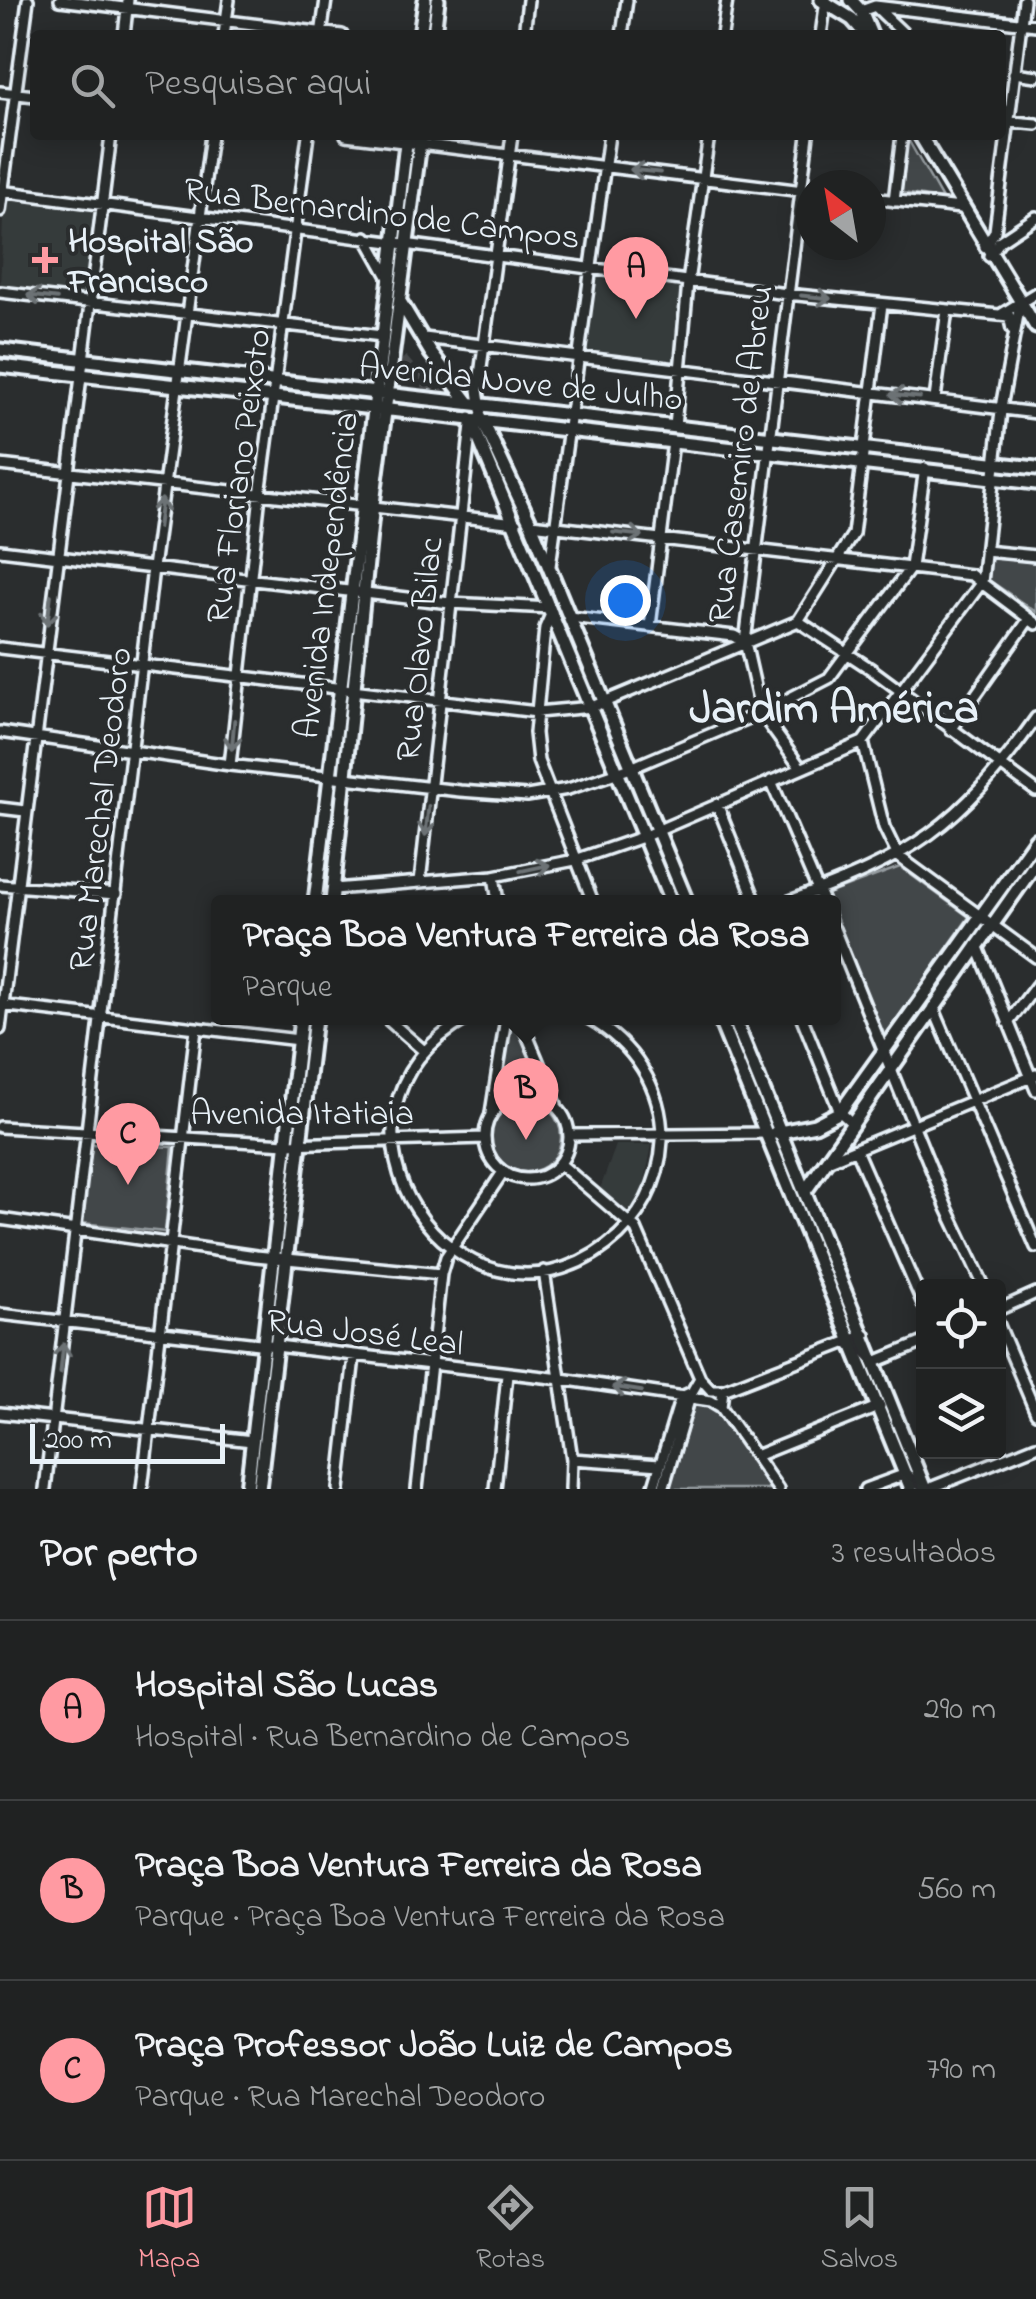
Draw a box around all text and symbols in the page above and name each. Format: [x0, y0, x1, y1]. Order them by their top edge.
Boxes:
search box [30, 30, 1006, 140]
text: Pesquisar aqui [145, 57, 371, 113]
icon: search [65, 58, 120, 113]
one-way arrow [629, 162, 661, 181]
street label: Rua Bernardino de Campos [181, 166, 583, 265]
north arrow [796, 170, 886, 260]
place label: Hospital São Francisco [66, 218, 253, 309]
pin: A [604, 236, 668, 319]
marker: Hospital São Francisco [32, 247, 58, 273]
street label: Rua Casemiro de Abreu [696, 282, 789, 626]
one-way arrow [26, 287, 58, 305]
one-way arrow [799, 288, 831, 307]
street label: Rua Floriano Peixoto [195, 326, 286, 627]
street label: Avenida Nove de Julho [356, 342, 685, 427]
one-way arrow [889, 386, 921, 405]
street label: Avenida Independência [283, 409, 374, 742]
one-way arrow [152, 498, 170, 530]
one-way arrow [611, 525, 643, 544]
street label: Rua Olavo Bilac [384, 534, 459, 764]
your location [600, 575, 651, 626]
one-way arrow [39, 593, 58, 625]
street label: Rua Marechal Deodoro [57, 645, 148, 974]
district label: Jardim América [690, 678, 978, 744]
one-way arrow [224, 719, 243, 751]
one-way arrow [417, 805, 436, 837]
one-way arrow [518, 858, 550, 877]
popup [211, 895, 841, 1025]
text: Praça Boa Ventura Ferreira da Rosa [243, 909, 809, 965]
text: Parque [243, 965, 332, 1012]
pin: B [494, 1058, 558, 1140]
street label: Avenida Itatiaia [190, 1090, 414, 1141]
pin: C [96, 1102, 160, 1185]
map controls [916, 1279, 1006, 1459]
button: locate [916, 1279, 1006, 1369]
street label: Rua José Leal [263, 1297, 466, 1372]
one-way arrow [53, 1342, 72, 1374]
button: layers [916, 1369, 1006, 1459]
one-way arrow [611, 1379, 643, 1397]
scale bar [30, 1419, 225, 1464]
text: 200 m [45, 1421, 112, 1462]
text: Por perto [40, 1524, 198, 1585]
text: 3 resultados [832, 1531, 996, 1578]
text: Hospital São Lucas [135, 1659, 438, 1715]
text: A [63, 1687, 82, 1734]
text: 290 m [924, 1687, 996, 1734]
text: Hospital · Rua Bernardino de Campos [135, 1715, 630, 1762]
text: Praça Boa Ventura Ferreira da Rosa [135, 1839, 702, 1895]
text: B [62, 1867, 83, 1914]
text: 560 m [917, 1867, 996, 1914]
text: Parque · Praça Boa Ventura Ferreira da Rosa [135, 1895, 725, 1942]
text: Praça Professor João Luiz de Campos [135, 2019, 733, 2075]
text: C [64, 2047, 81, 2094]
text: 790 m [927, 2047, 996, 2094]
text: Parque · Rua Marechal Deodoro [135, 2075, 545, 2122]
tab: Mapa [138, 2180, 200, 2281]
tab: Rotas [476, 2180, 545, 2281]
tab: Salvos [821, 2180, 898, 2281]

